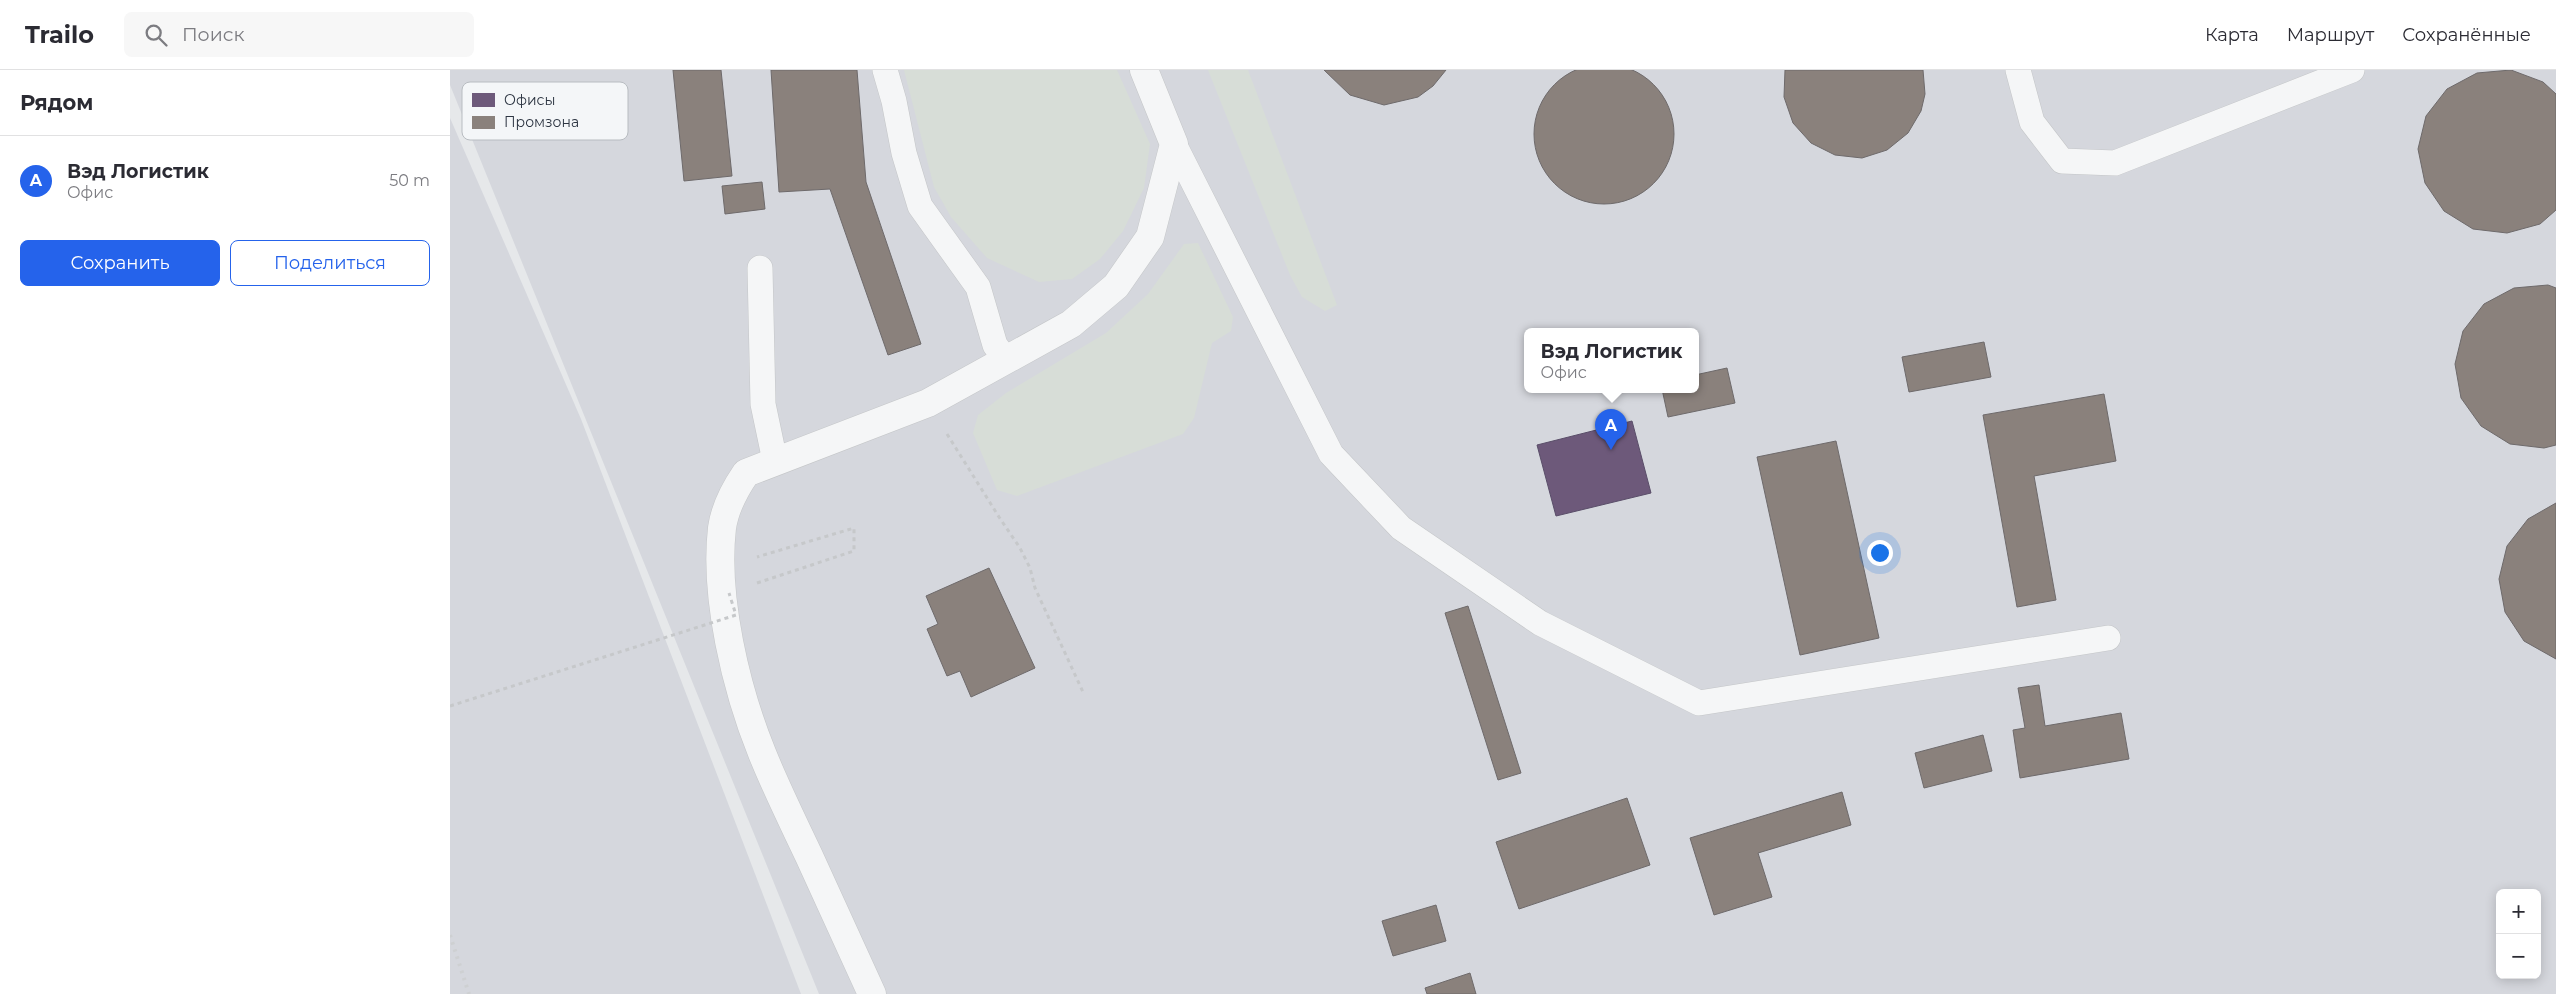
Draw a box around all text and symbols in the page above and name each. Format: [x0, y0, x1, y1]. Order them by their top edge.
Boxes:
search box [124, 12, 474, 57]
text: Trailo [25, 20, 94, 49]
icon: search [142, 21, 170, 49]
text: Поиск [182, 23, 245, 46]
text: Карта [2205, 24, 2259, 46]
text: Маршрут [2287, 24, 2374, 46]
text: Сохранённые [2402, 24, 2531, 46]
legend [462, 82, 628, 140]
text: Рядом [20, 90, 93, 115]
text: Офисы [504, 91, 555, 109]
text: Промзона [504, 113, 579, 131]
text: Вэд Логистик [67, 160, 209, 183]
text: A [30, 171, 42, 190]
text: 50 m [389, 171, 430, 190]
text: Офис [67, 183, 113, 202]
button: Сохранить [20, 240, 220, 286]
button: Поделиться [230, 240, 430, 286]
popup [1524, 328, 1699, 393]
text: Вэд Логистик [1541, 340, 1682, 363]
text: Офис [1541, 363, 1587, 382]
pin: A [1595, 409, 1627, 450]
your location [1867, 540, 1893, 566]
map controls [2496, 889, 2541, 979]
button: + [2496, 889, 2541, 934]
button: − [2496, 934, 2541, 979]

